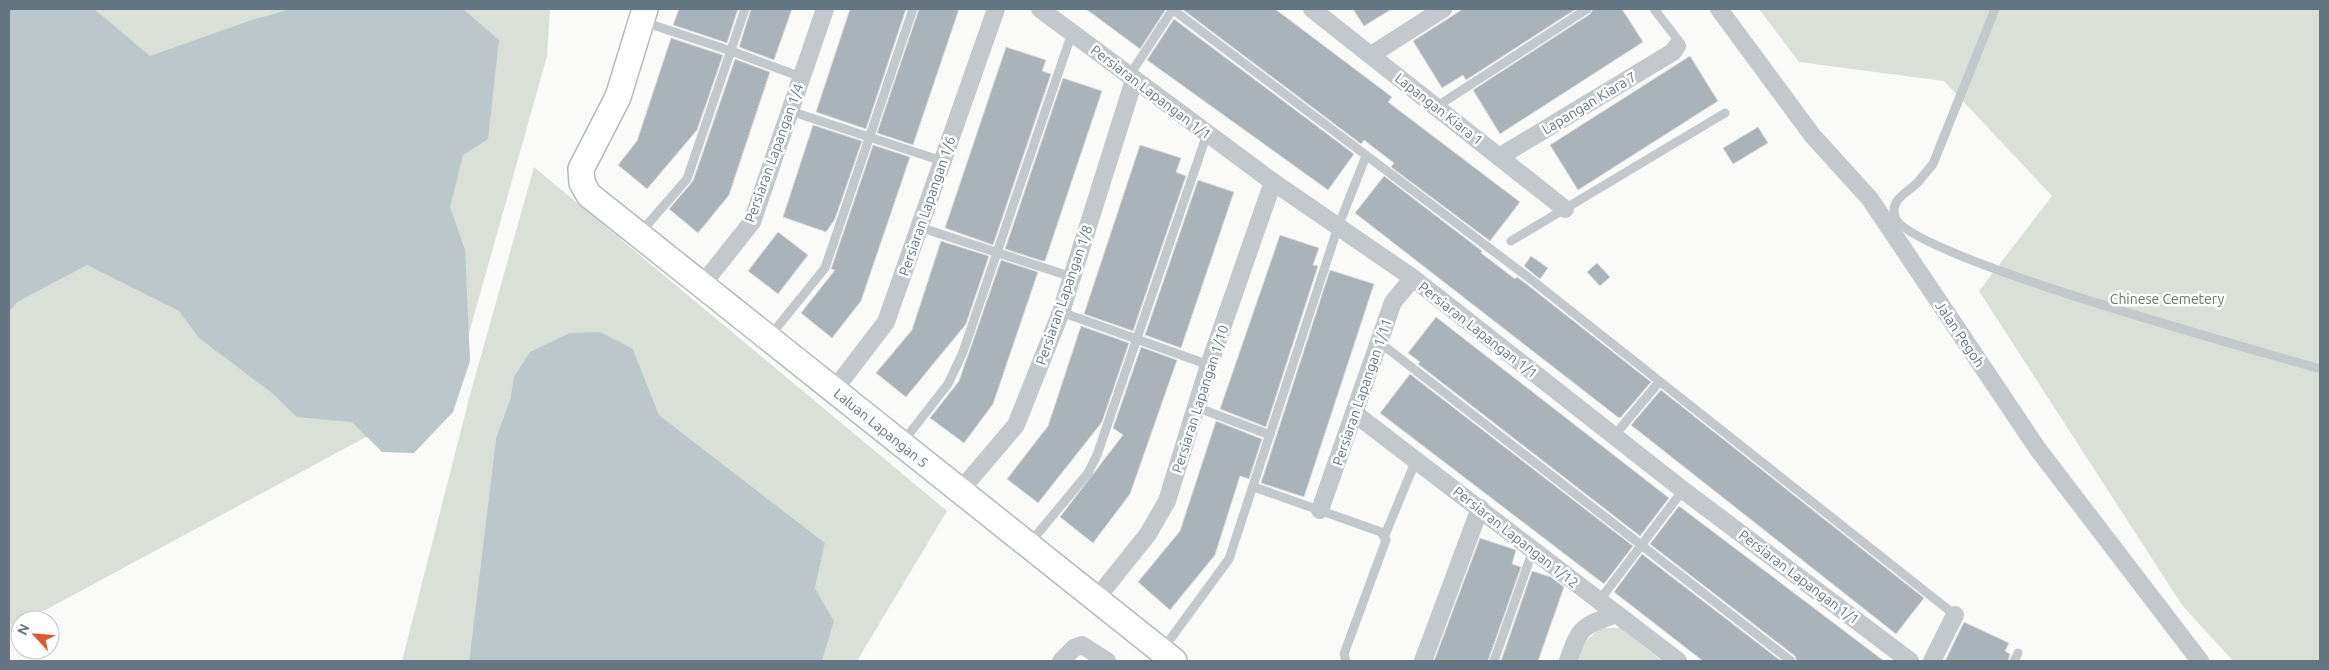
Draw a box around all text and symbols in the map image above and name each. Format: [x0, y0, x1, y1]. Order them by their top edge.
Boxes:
street label: Persiaran Lapangan 1/1 [1088, 41, 1214, 143]
street label: Lapangan Kiara 7 [1539, 69, 1639, 137]
street label: Lapangan Kiara 1 [1392, 70, 1486, 148]
street label: Persiaran Lapangan 1/4 [741, 81, 807, 225]
street label: Persiaran Lapangan 1/6 [896, 134, 958, 278]
street label: Persiaran Lapangan 1/8 [1033, 223, 1095, 367]
street label: Persiaran Lapangan 1/1 [1415, 279, 1541, 381]
park label: Chinese Cemetery [2110, 291, 2224, 307]
street label: Jalan Pegoh [1932, 298, 1988, 370]
street label: Persiaran Lapangan 1/11 [1329, 316, 1395, 468]
street label: Persiaran Lapangan 1/10 [1169, 323, 1232, 475]
street label: Laluan Lapangan 5 [831, 385, 931, 471]
street label: Persiaran Lapangan 1/12 [1450, 483, 1582, 591]
street label: Persiaran Lapangan 1/1 [1736, 526, 1862, 628]
north arrow [10, 610, 60, 660]
text: N [14, 621, 33, 638]

